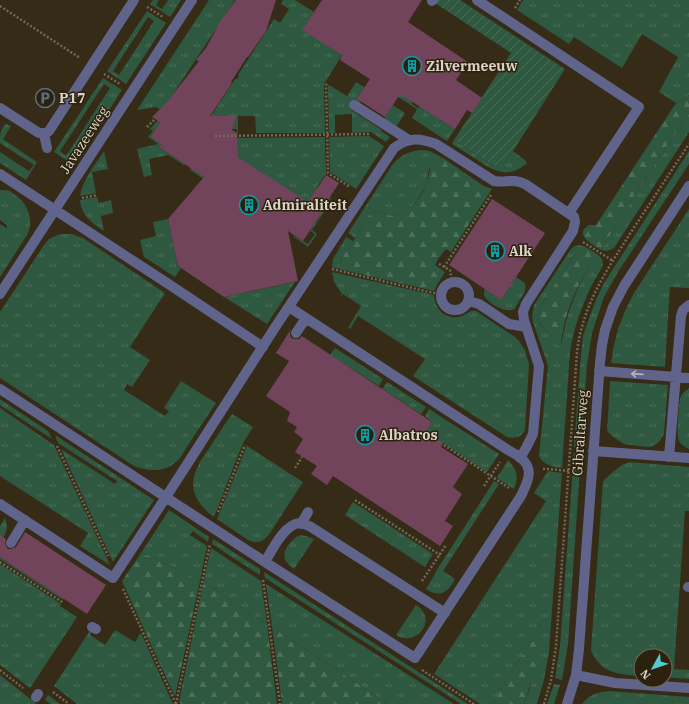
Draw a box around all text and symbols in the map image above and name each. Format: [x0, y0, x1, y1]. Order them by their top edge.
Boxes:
building icon: Zilvermeeuw [401, 55, 423, 77]
place label: Zilvermeeuw [426, 57, 518, 75]
parking icon: P17 [34, 87, 56, 109]
place label: P17 [59, 89, 85, 107]
street label: Javazeeweg [56, 103, 113, 177]
building icon: Admiraliteit [238, 194, 260, 216]
place label: Admiraliteit [263, 196, 347, 214]
building icon: Alk [484, 240, 506, 262]
place label: Alk [509, 242, 532, 260]
one-way arrow [631, 370, 644, 377]
street label: Gibraltarweg [568, 389, 592, 477]
building icon: Albatros [354, 424, 376, 446]
place label: Albatros [379, 426, 438, 444]
north arrow [633, 648, 673, 688]
text: N [637, 666, 653, 682]

